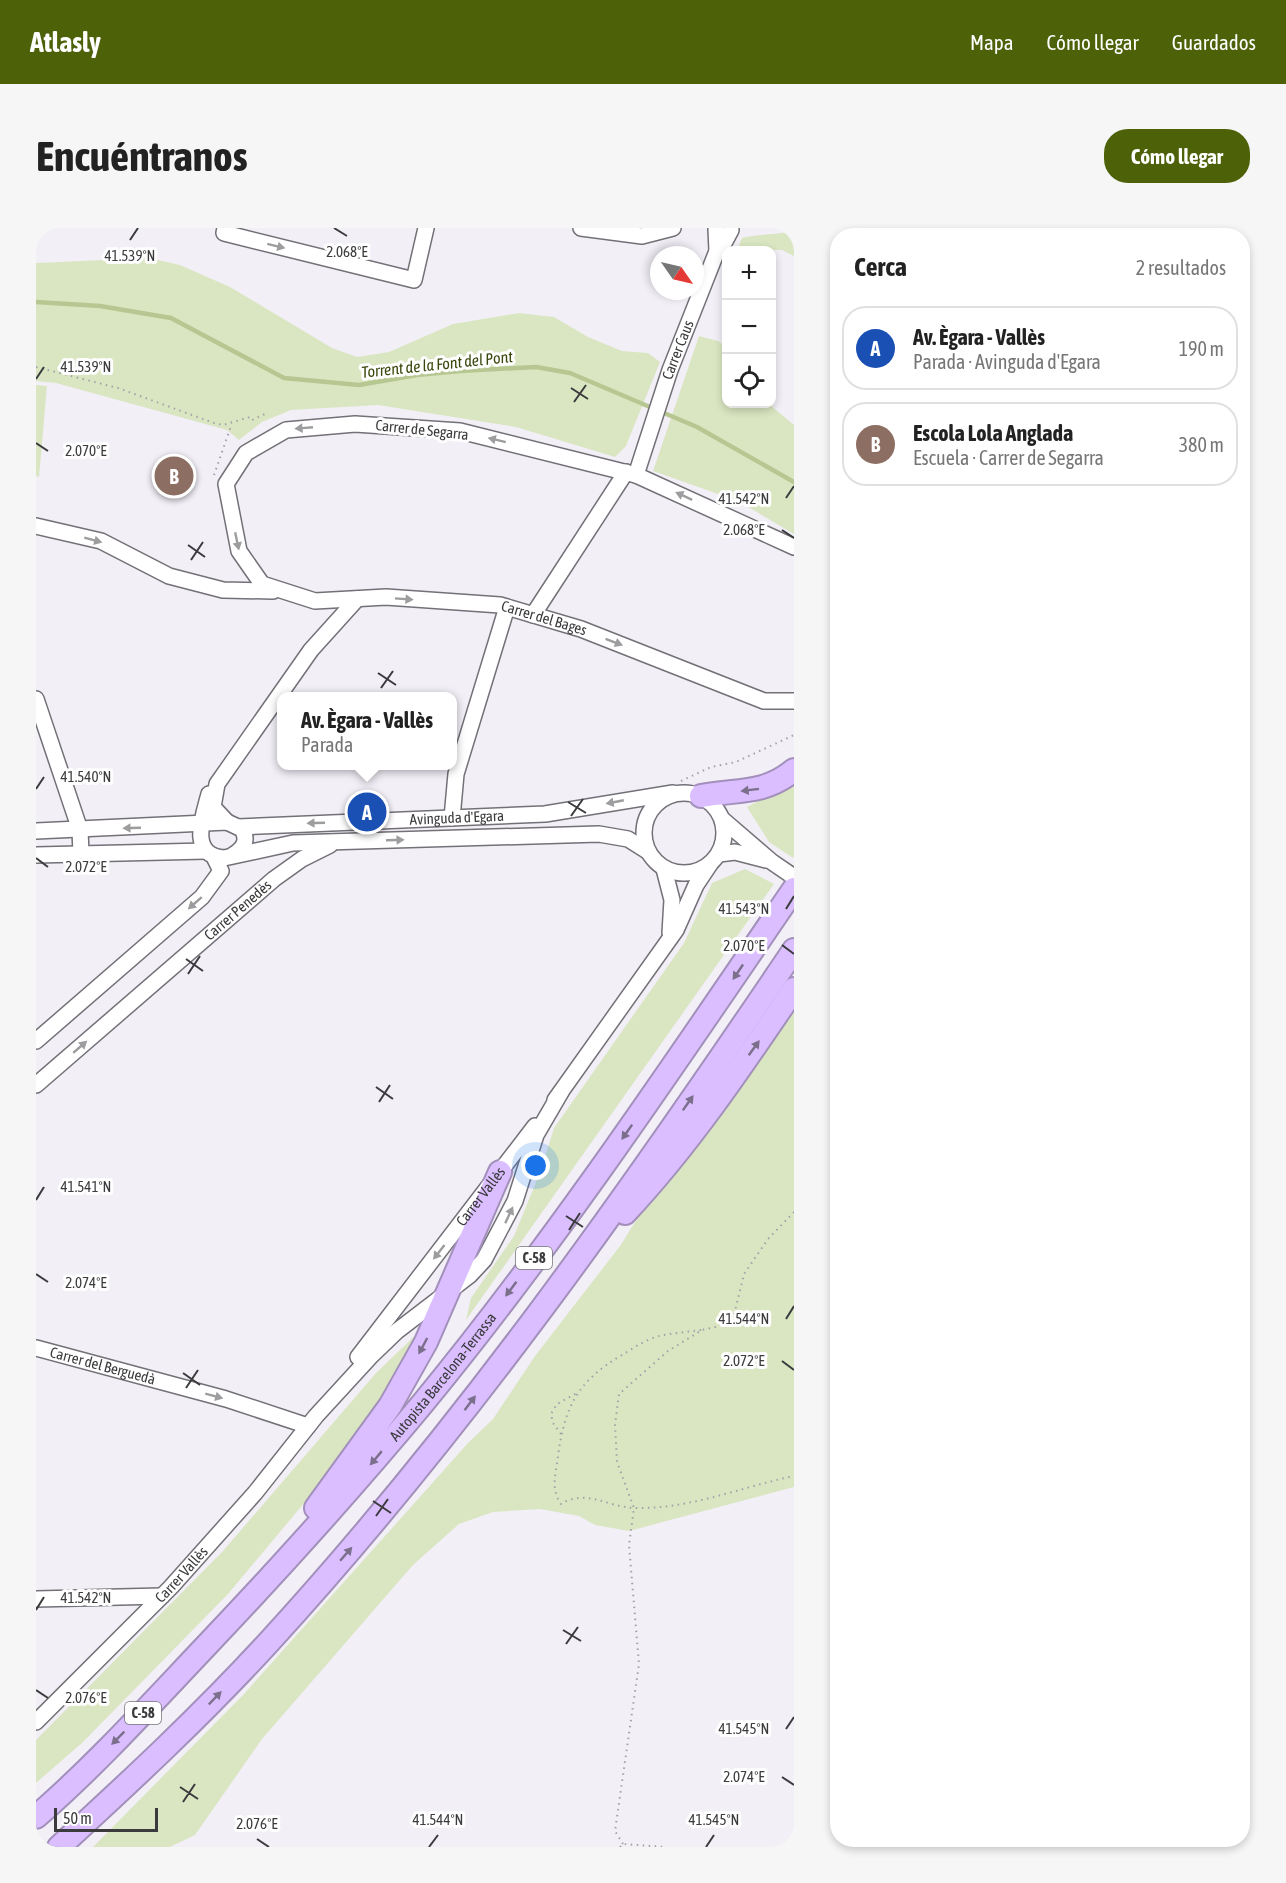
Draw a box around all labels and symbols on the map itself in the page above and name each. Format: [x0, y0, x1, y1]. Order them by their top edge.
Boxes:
one-way arrow [267, 241, 285, 251]
text: 2.068°E [326, 243, 368, 260]
north arrow [650, 246, 704, 300]
text: 41.539°N [105, 247, 155, 264]
street label: Carrer Caus [659, 318, 697, 381]
water label: Torrent de la Font del Pont [360, 347, 514, 381]
text: 41.539°N [61, 358, 111, 375]
street label: Carrer de Segarra [375, 416, 470, 443]
one-way arrow [295, 423, 314, 433]
one-way arrow [488, 435, 507, 445]
text: 2.070°E [65, 442, 107, 459]
pin: B [154, 454, 194, 498]
text: 41.542°N [719, 490, 769, 507]
one-way arrow [675, 492, 692, 501]
text: 2.068°E [723, 521, 765, 538]
one-way arrow [233, 532, 242, 551]
one-way arrow [84, 535, 102, 545]
one-way arrow [394, 594, 413, 603]
street label: Carrer del Bages [499, 597, 589, 638]
one-way arrow [605, 638, 623, 647]
text: 41.540°N [61, 768, 111, 785]
one-way arrow [740, 785, 759, 795]
pin: A [348, 790, 386, 834]
one-way arrow [605, 798, 624, 807]
street label: Avinguda d'Egara [409, 807, 504, 828]
one-way arrow [307, 818, 326, 828]
one-way arrow [122, 823, 141, 832]
one-way arrow [385, 835, 404, 845]
text: 2.072°E [65, 858, 107, 875]
street label: Carrer Penedès [201, 876, 275, 944]
one-way arrow [188, 896, 203, 909]
text: 41.543°N [719, 900, 769, 917]
text: 2.070°E [723, 937, 765, 954]
one-way arrow [732, 964, 743, 980]
one-way arrow [72, 1040, 88, 1053]
one-way arrow [748, 1041, 760, 1057]
one-way arrow [682, 1095, 694, 1111]
one-way arrow [621, 1124, 633, 1140]
your location [521, 1151, 550, 1180]
street label: Carrer Vallès [453, 1164, 508, 1229]
text: 41.541°N [61, 1178, 111, 1195]
one-way arrow [504, 1206, 514, 1224]
one-way arrow [434, 1244, 446, 1259]
road number: C-58 [516, 1247, 552, 1269]
text: 2.074°E [65, 1274, 107, 1291]
one-way arrow [505, 1282, 517, 1297]
street label: Autopista Barcelona-Terrassa [386, 1309, 500, 1444]
text: 41.544°N [719, 1310, 769, 1327]
one-way arrow [419, 1337, 429, 1355]
street label: Carrer del Berguedà [48, 1343, 157, 1388]
text: 2.072°E [723, 1352, 765, 1369]
one-way arrow [205, 1392, 223, 1401]
one-way arrow [463, 1395, 476, 1411]
one-way arrow [370, 1450, 383, 1465]
street label: Carrer Vallès [151, 1543, 211, 1606]
one-way arrow [339, 1547, 352, 1562]
text: 41.542°N [61, 1589, 111, 1606]
text: 2.076°E [65, 1689, 107, 1706]
one-way arrow [208, 1690, 222, 1705]
road number: C-58 [125, 1702, 161, 1724]
text: 41.545°N [719, 1720, 769, 1737]
one-way arrow [112, 1731, 126, 1745]
text: 2.074°E [723, 1768, 765, 1785]
scale bar [54, 1805, 158, 1832]
text: 41.544°N [413, 1811, 463, 1828]
text: 41.545°N [689, 1811, 739, 1828]
text: 2.076°E [236, 1815, 278, 1832]

